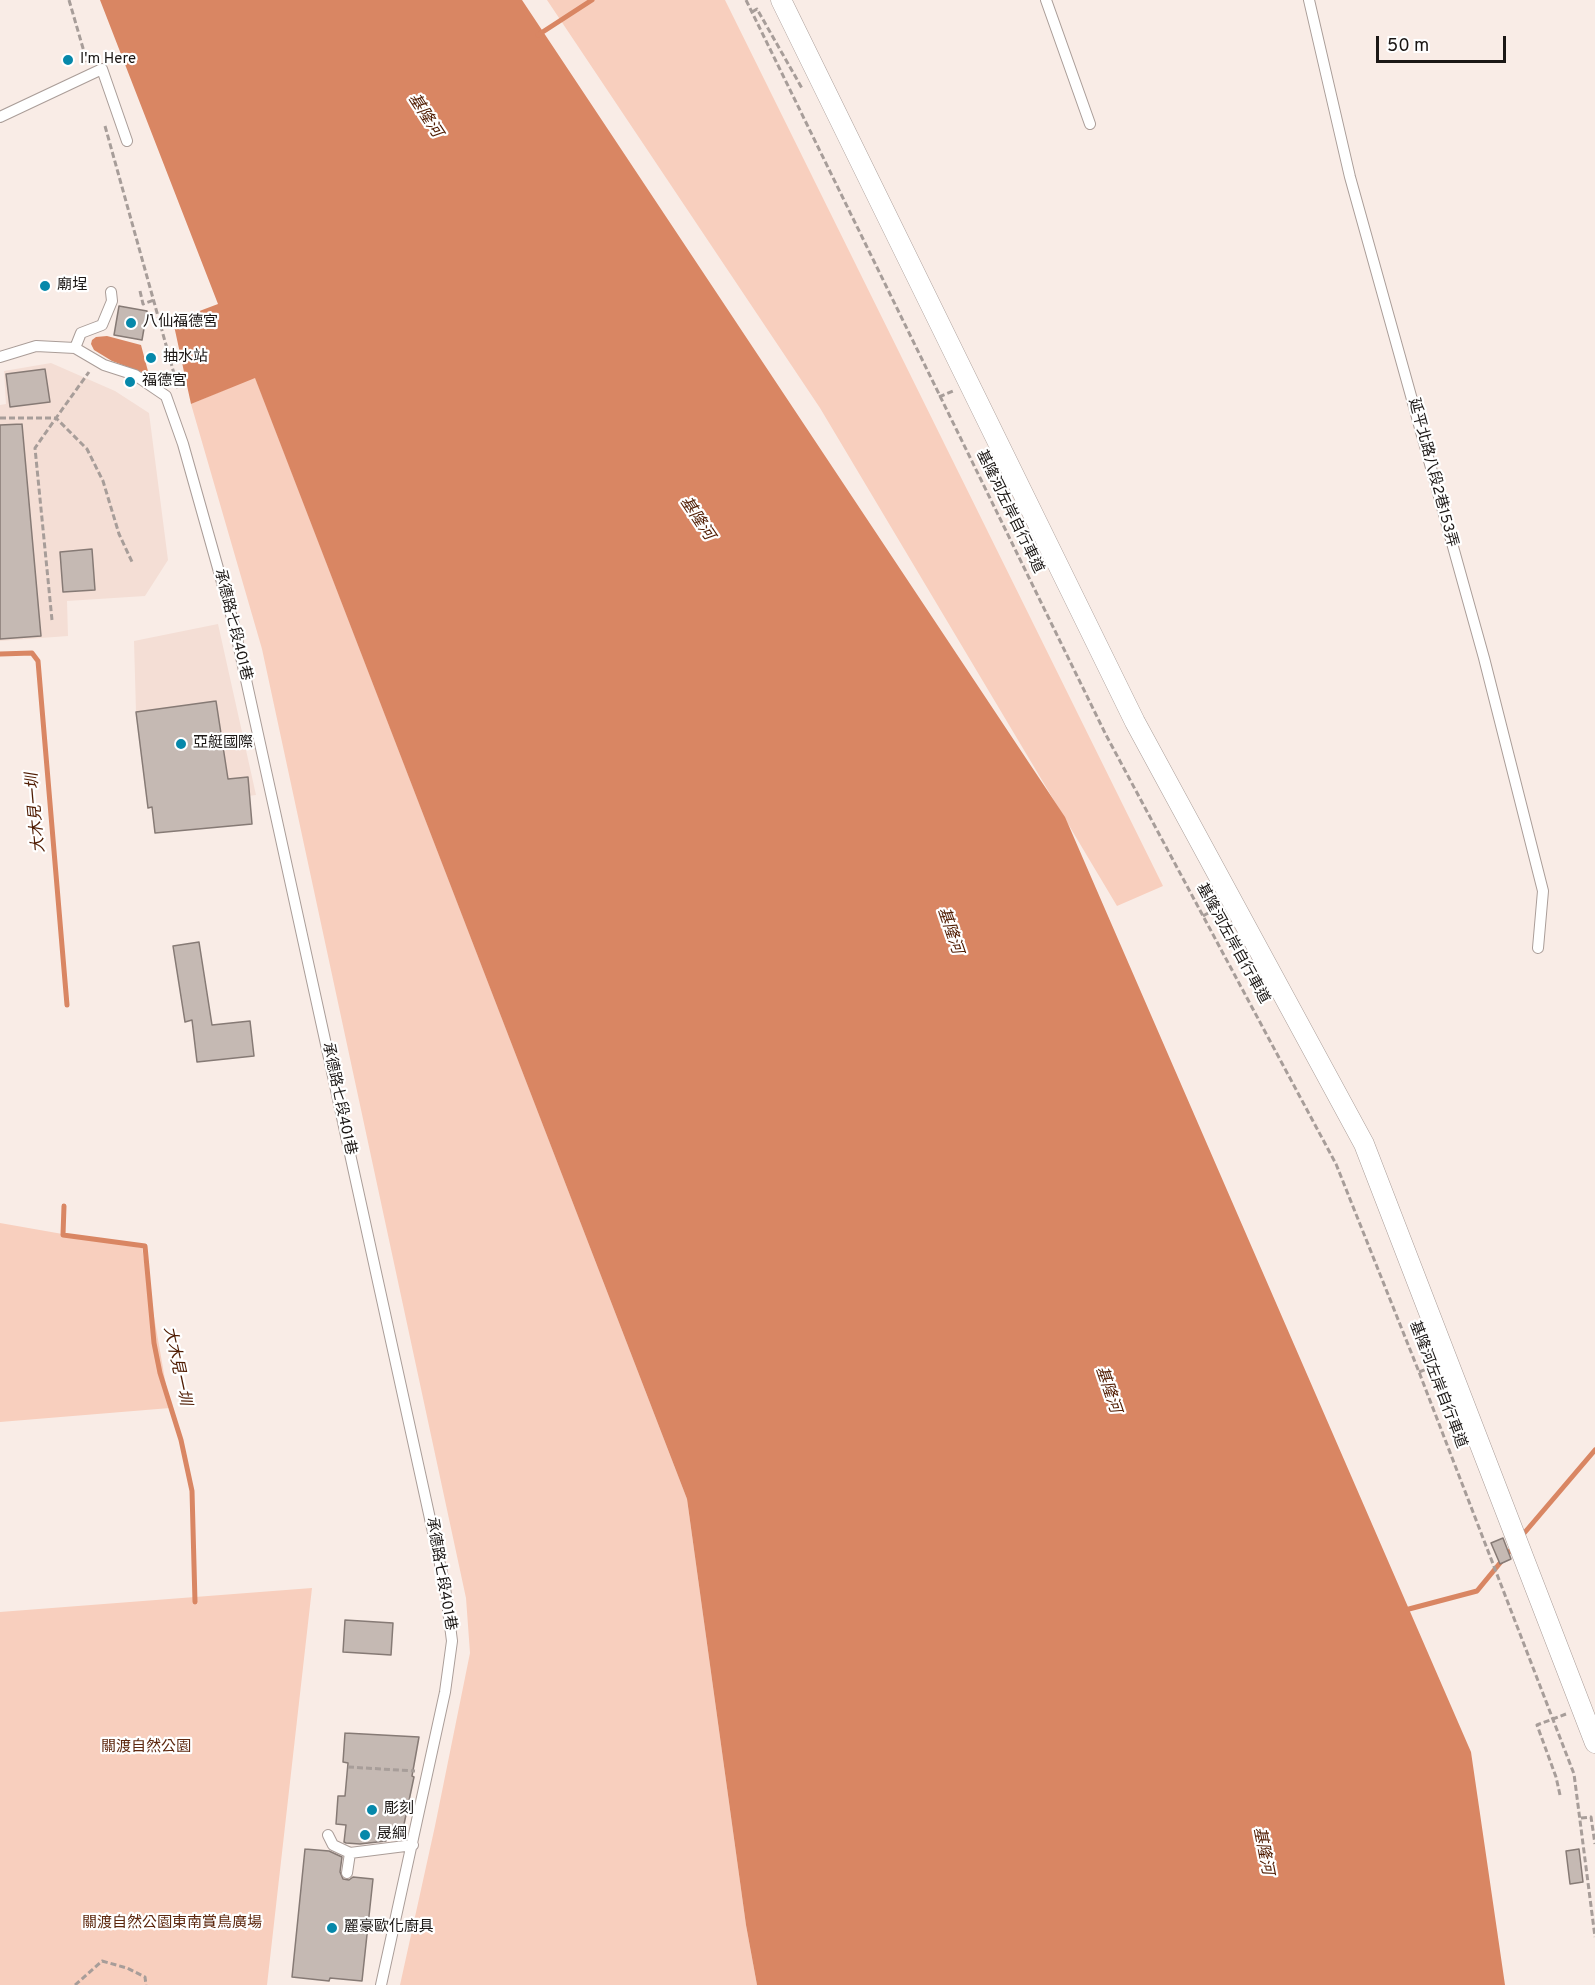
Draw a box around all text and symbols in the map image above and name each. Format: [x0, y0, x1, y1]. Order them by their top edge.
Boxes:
scale bar [1379, 24, 1510, 62]
text: 50 m [1387, 35, 1429, 58]
place label: I'm Here [80, 51, 136, 69]
marker: I'm Here [61, 53, 75, 67]
water label: 基隆河 [403, 91, 445, 141]
place label: 廟埕 [57, 277, 87, 295]
marker: 廟埕 [38, 279, 52, 293]
place label: 八仙福德宮 [143, 314, 218, 332]
marker: 八仙福德宮 [124, 316, 138, 330]
place label: 抽水站 [163, 349, 208, 367]
marker: 抽水站 [144, 351, 158, 365]
place label: 福德宮 [142, 373, 187, 391]
marker: 福德宮 [123, 375, 137, 389]
street label: 延平北路八段2巷153弄 [1403, 397, 1461, 549]
street label: 基隆河左岸自行車道 [971, 447, 1047, 577]
water label: 基隆河 [675, 494, 717, 544]
street label: 承德路七段401巷 [209, 567, 255, 683]
place label: 亞艇國際 [193, 735, 253, 753]
marker: 亞艇國際 [174, 737, 188, 751]
water label: 大木見一圳 [24, 772, 50, 854]
street label: 基隆河左岸自行車道 [1191, 881, 1273, 1007]
water label: 基隆河 [932, 905, 966, 957]
street label: 承德路七段401巷 [317, 1041, 359, 1157]
street label: 基隆河左岸自行車道 [1404, 1319, 1470, 1451]
water label: 大木見一圳 [158, 1325, 194, 1407]
water label: 基隆河 [1090, 1364, 1124, 1416]
street label: 承德路七段401巷 [421, 1516, 459, 1632]
park label: 關渡自然公園 [101, 1739, 191, 1757]
place label: 彫刻 [384, 1801, 414, 1819]
marker: 彫刻 [365, 1803, 379, 1817]
place label: 晟綱 [377, 1826, 407, 1844]
water label: 基隆河 [1248, 1826, 1276, 1876]
marker: 晟綱 [358, 1828, 372, 1842]
park label: 關渡自然公園東南賞鳥廣場 [82, 1915, 262, 1933]
place label: 麗豪歐化廚具 [344, 1919, 434, 1937]
marker: 麗豪歐化廚具 [325, 1921, 339, 1935]

